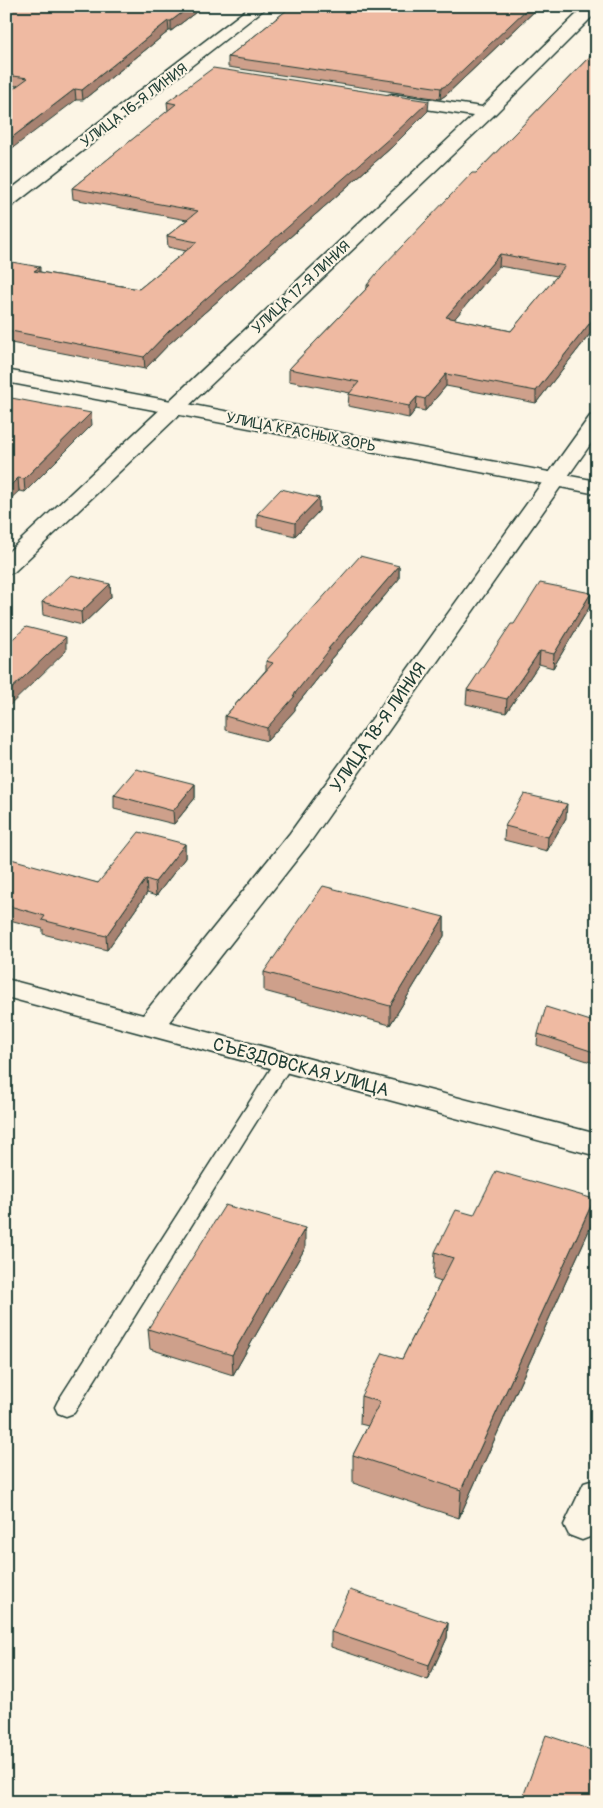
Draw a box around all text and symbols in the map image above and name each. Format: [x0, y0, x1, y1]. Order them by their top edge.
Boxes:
street label: УЛИЦА 16-Я ЛИНИЯ [77, 59, 191, 152]
street label: УЛИЦА 17-Я ЛИНИЯ [248, 237, 355, 338]
street label: УЛИЦА КРАСНЫХ ЗОРЬ [224, 409, 377, 456]
street label: УЛИЦА 18-Я ЛИНИЯ [325, 658, 432, 797]
street label: СЪЕЗДОВСКАЯ УЛИЦА [210, 1033, 392, 1102]

